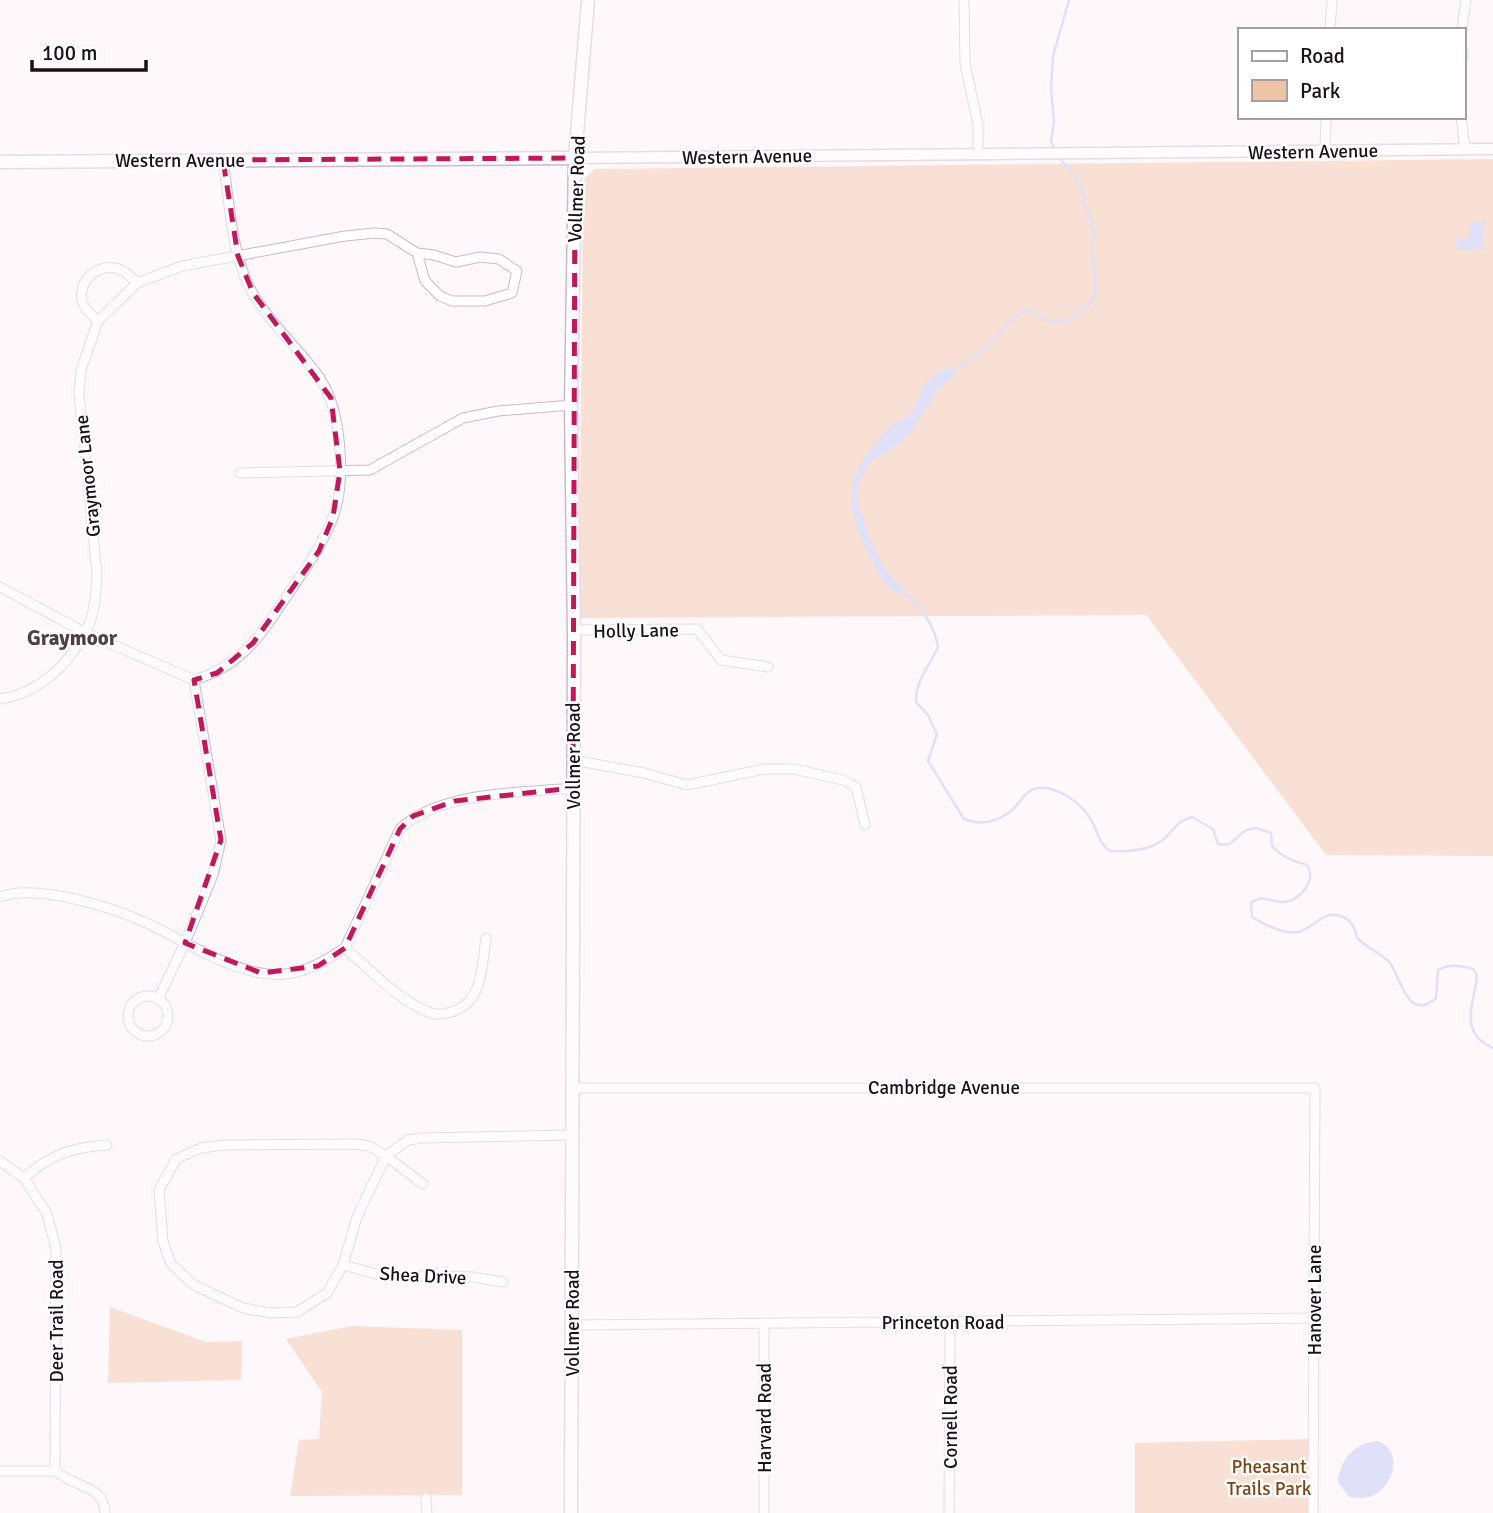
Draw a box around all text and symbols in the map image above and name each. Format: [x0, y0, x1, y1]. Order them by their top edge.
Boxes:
scale bar [32, 28, 145, 72]
legend [1238, 28, 1465, 119]
text: 100 m [42, 40, 97, 66]
text: Road [1300, 43, 1345, 69]
text: Park [1300, 78, 1341, 104]
street label: Vollmer Road [563, 135, 591, 243]
street label: Western Avenue [1248, 139, 1378, 165]
street label: Western Avenue [682, 144, 812, 170]
street label: Western Avenue [115, 149, 245, 173]
street label: Graymoor Lane [70, 414, 106, 538]
street label: Holly Lane [593, 618, 679, 644]
district label: Graymoor [27, 625, 118, 651]
street label: Vollmer Road [562, 702, 586, 810]
street label: Cambridge Avenue [868, 1076, 1020, 1100]
street label: Hanover Lane [1303, 1245, 1327, 1355]
street label: Deer Trail Road [45, 1259, 69, 1383]
street label: Shea Drive [379, 1262, 467, 1290]
street label: Vollmer Road [561, 1269, 585, 1377]
street label: Princeton Road [881, 1311, 1005, 1335]
street label: Harvard Road [753, 1363, 777, 1473]
street label: Cornell Road [939, 1365, 963, 1469]
park label: Pheasant Trails Park [1227, 1455, 1312, 1501]

